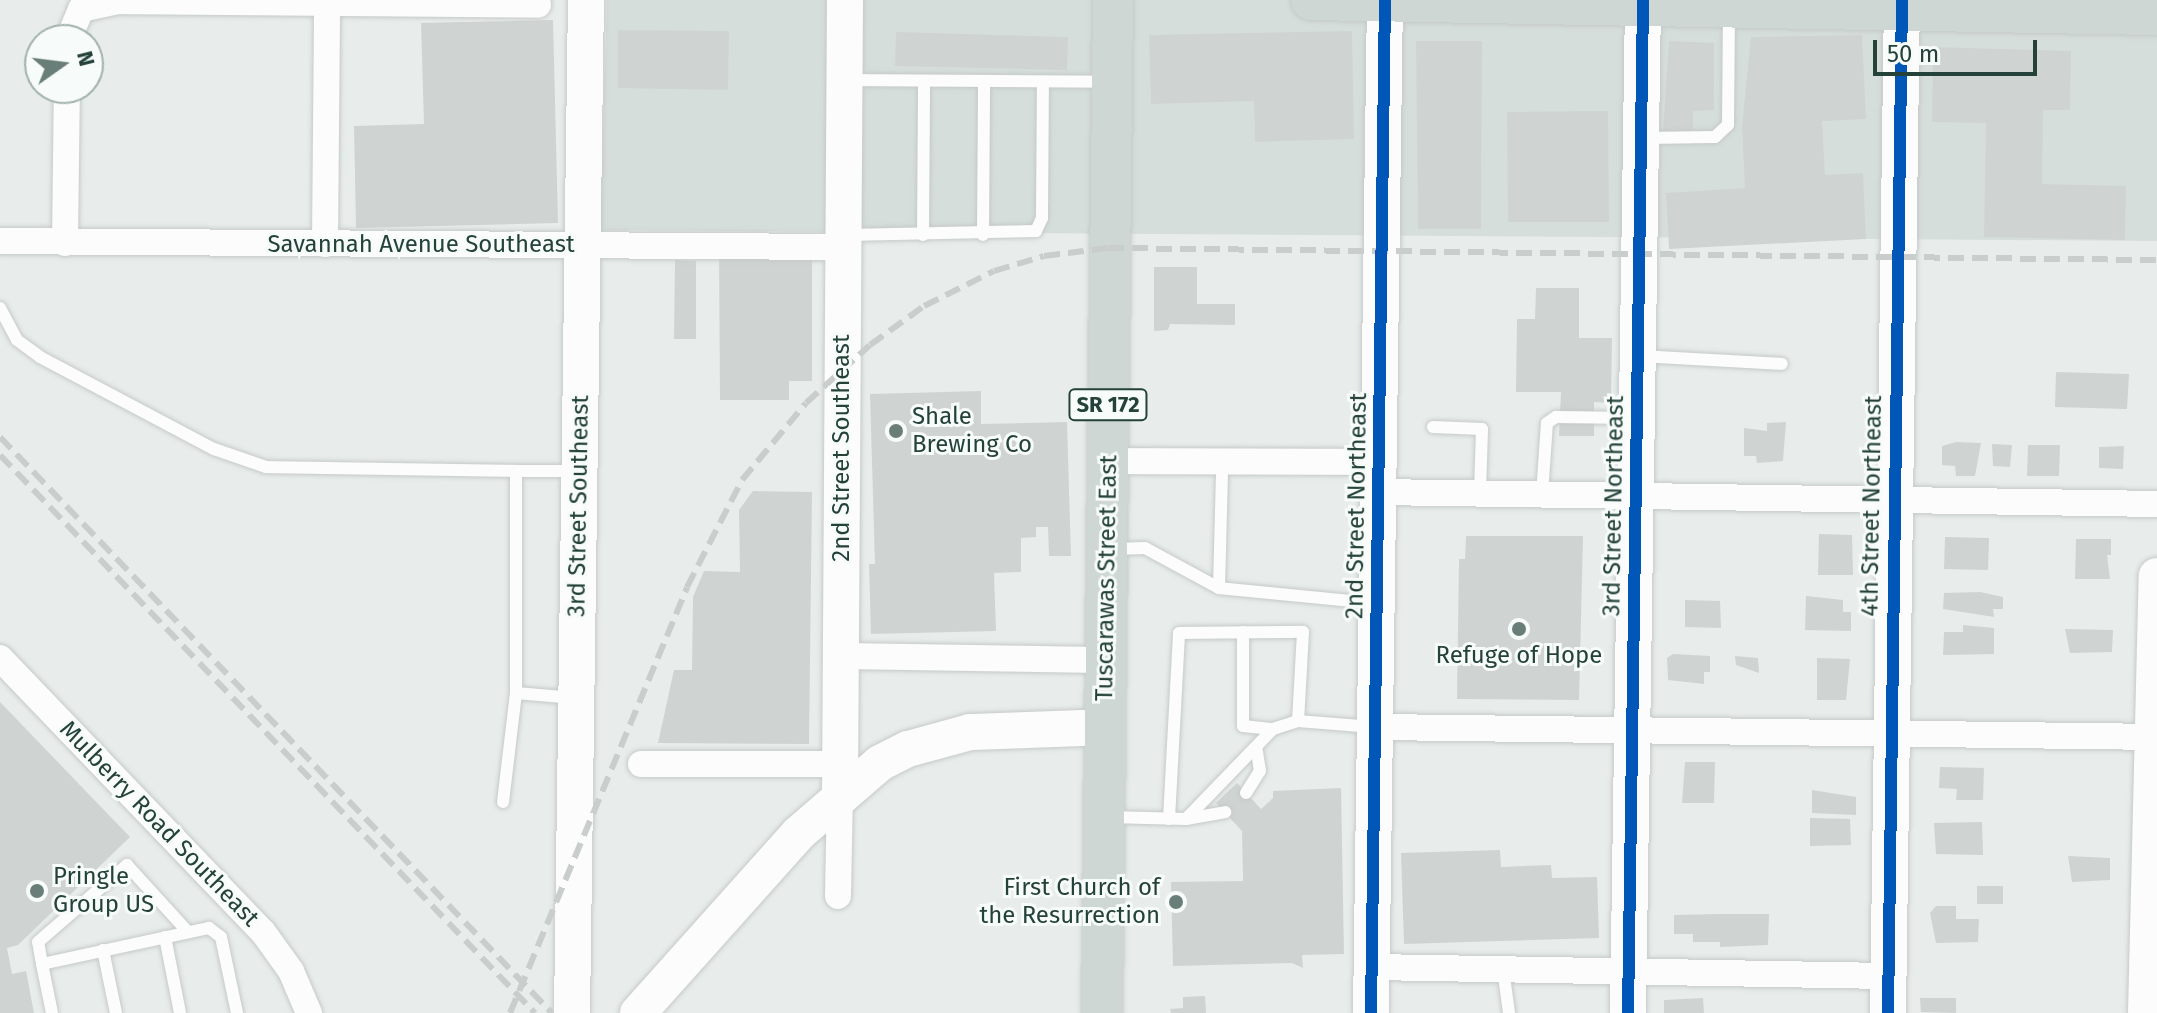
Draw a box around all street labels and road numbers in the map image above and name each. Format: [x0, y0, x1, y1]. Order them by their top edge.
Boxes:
street label: Savannah Avenue Southeast [267, 231, 575, 259]
street label: 2nd Street Southeast [828, 334, 856, 562]
road number: SR 172 [1068, 387, 1148, 423]
street label: 2nd Street Northeast [1341, 393, 1373, 619]
street label: 3rd Street Southeast [563, 395, 595, 617]
street label: 3rd Street Northeast [1598, 395, 1630, 617]
street label: 4th Street Northeast [1856, 395, 1888, 617]
street label: Tuscarawas Street East [1090, 455, 1124, 701]
street label: Mulberry Road Southeast [53, 715, 265, 933]

